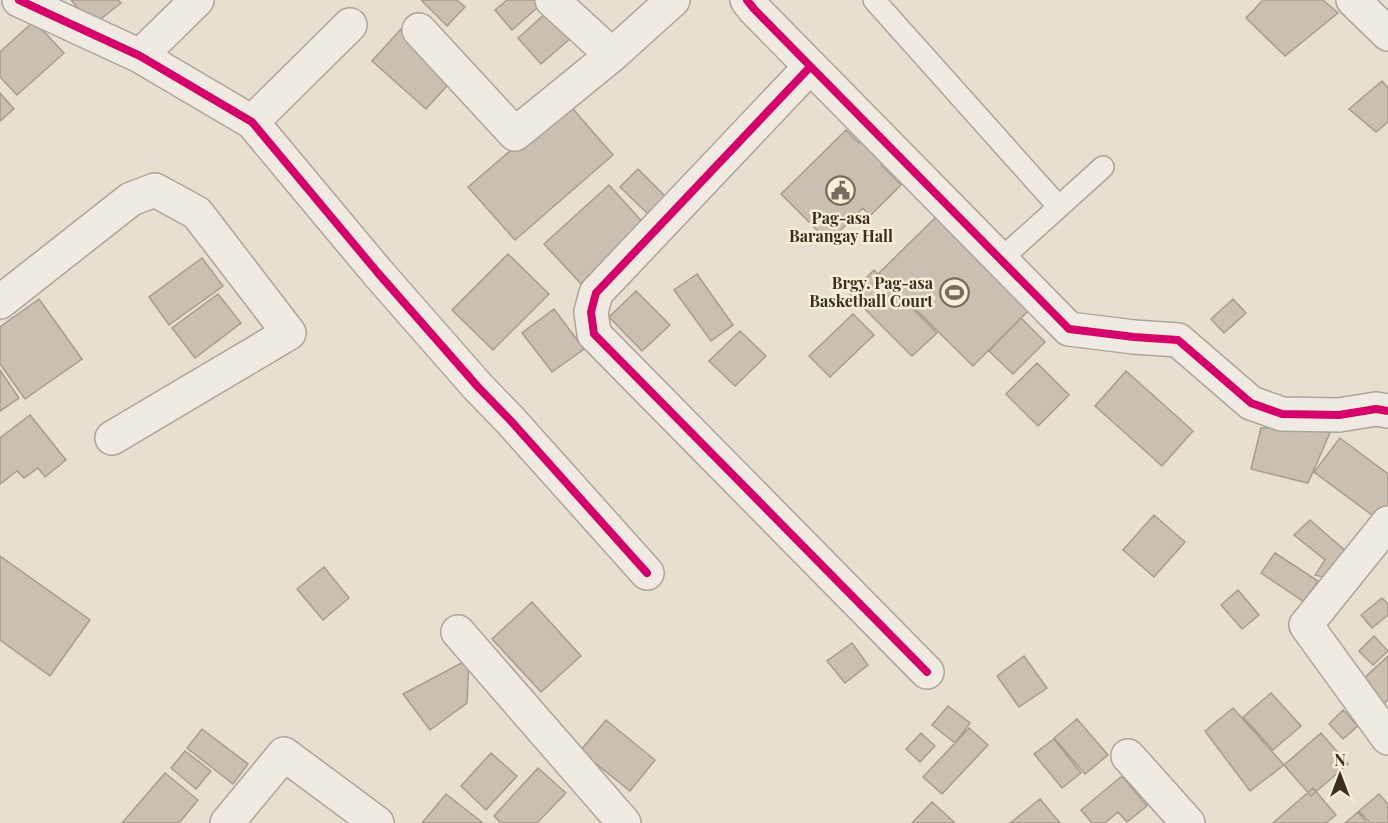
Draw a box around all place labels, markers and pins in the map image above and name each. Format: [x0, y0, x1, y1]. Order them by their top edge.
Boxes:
public building icon: Pag-asa Barangay Hall [825, 174, 857, 206]
place label: Pag-asa Barangay Hall [789, 207, 893, 246]
place label: Brgy. Pag-asa Basketball Court [809, 272, 934, 311]
sports icon: Brgy. Pag-asa Basketball Court [938, 276, 970, 308]

